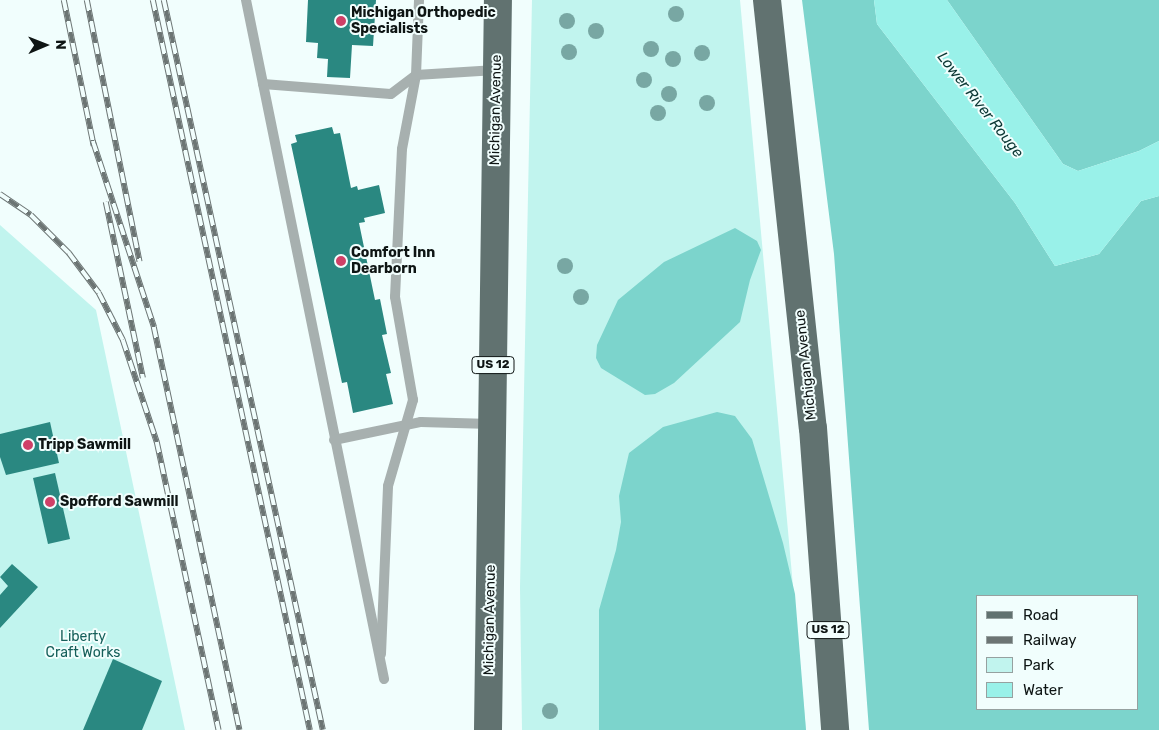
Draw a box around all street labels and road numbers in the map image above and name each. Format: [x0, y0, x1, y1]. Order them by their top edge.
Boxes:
street label: Michigan Avenue [487, 54, 505, 166]
street label: Michigan Avenue [792, 309, 820, 421]
road number: US 12 [470, 356, 516, 374]
street label: Michigan Avenue [481, 564, 499, 676]
road number: US 12 [806, 620, 850, 640]

